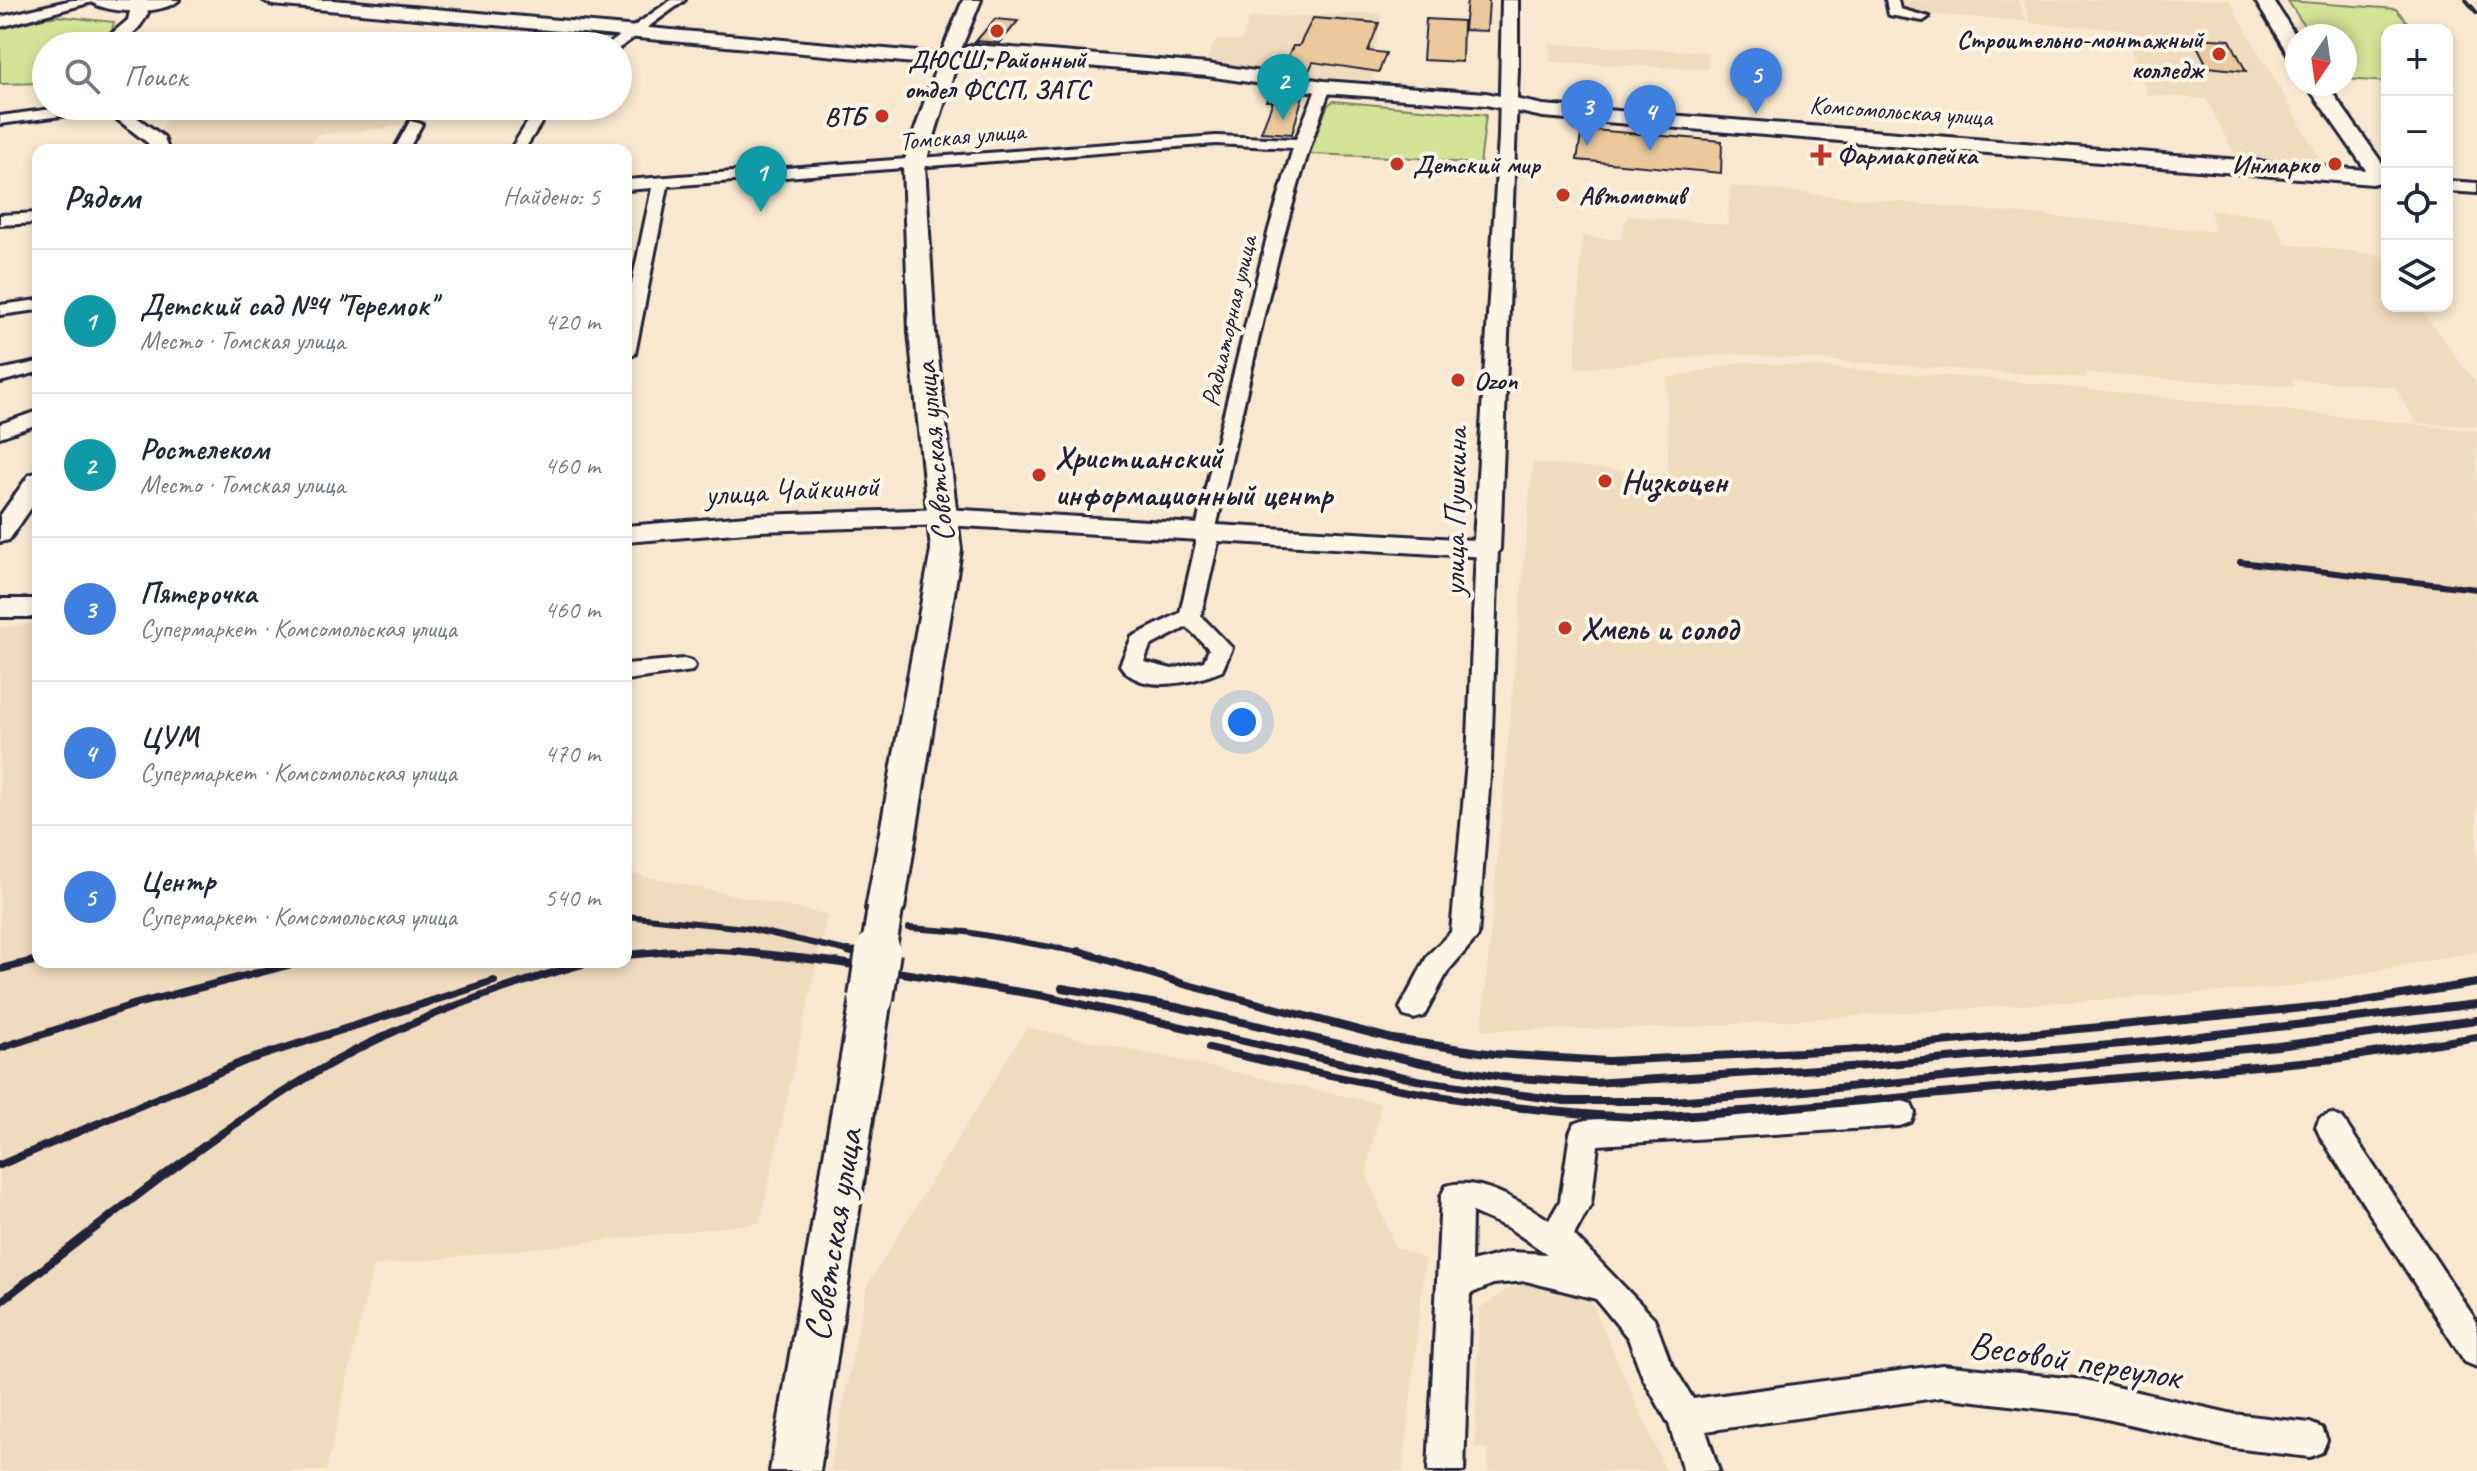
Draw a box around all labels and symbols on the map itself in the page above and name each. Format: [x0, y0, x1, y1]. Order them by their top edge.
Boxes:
marker: ДЮСШ, Районный отдел ФССП, ЗАГС [988, 22, 1006, 40]
place label: Строительно-монтажный колледж [1957, 23, 2206, 86]
north arrow [2285, 24, 2357, 96]
place label: ДЮСШ, Районный отдел ФССП, ЗАГС [904, 43, 1093, 106]
marker: Строительно-монтажный колледж [2210, 45, 2228, 63]
pin: 5 [1730, 48, 1782, 114]
pin: 2 [1257, 54, 1309, 120]
pin: 3 [1561, 80, 1613, 146]
pin: 4 [1624, 85, 1676, 151]
street label: Комсомольская улица [1808, 88, 1995, 134]
place label: ВТБ [825, 100, 870, 133]
marker: ВТБ [873, 107, 891, 125]
street label: Томская улица [898, 114, 1029, 158]
place label: Фармакопейка [1837, 139, 1979, 172]
pin: 1 [735, 146, 787, 212]
marker: Фармакопейка [1812, 146, 1830, 164]
place label: Детский мир [1413, 148, 1542, 181]
place label: Инмарко [2232, 148, 2322, 181]
marker: Детский мир [1388, 155, 1406, 173]
marker: Инмарко [2326, 155, 2344, 173]
place label: Автомотив [1579, 179, 1690, 212]
marker: Автомотив [1554, 186, 1572, 204]
street label: Радиаторная улица [1193, 230, 1265, 409]
street label: Советская улица [904, 358, 964, 544]
place label: Ozon [1474, 364, 1519, 397]
marker: Ozon [1449, 371, 1467, 389]
street label: улица Пушкина [1433, 424, 1477, 599]
place label: Христианский информационный центр [1055, 437, 1334, 515]
place label: Низкоцен [1621, 461, 1729, 503]
street label: улица Чайкиной [702, 465, 882, 515]
marker: Христианский информационный центр [1030, 466, 1048, 484]
marker: Низкоцен [1596, 472, 1614, 490]
place label: Хмель и солод [1581, 608, 1741, 649]
marker: Хмель и солод [1556, 619, 1574, 637]
your location [1222, 702, 1262, 742]
street label: Советская улица [793, 1123, 873, 1345]
street label: Весовой переулок [1966, 1320, 2188, 1401]

